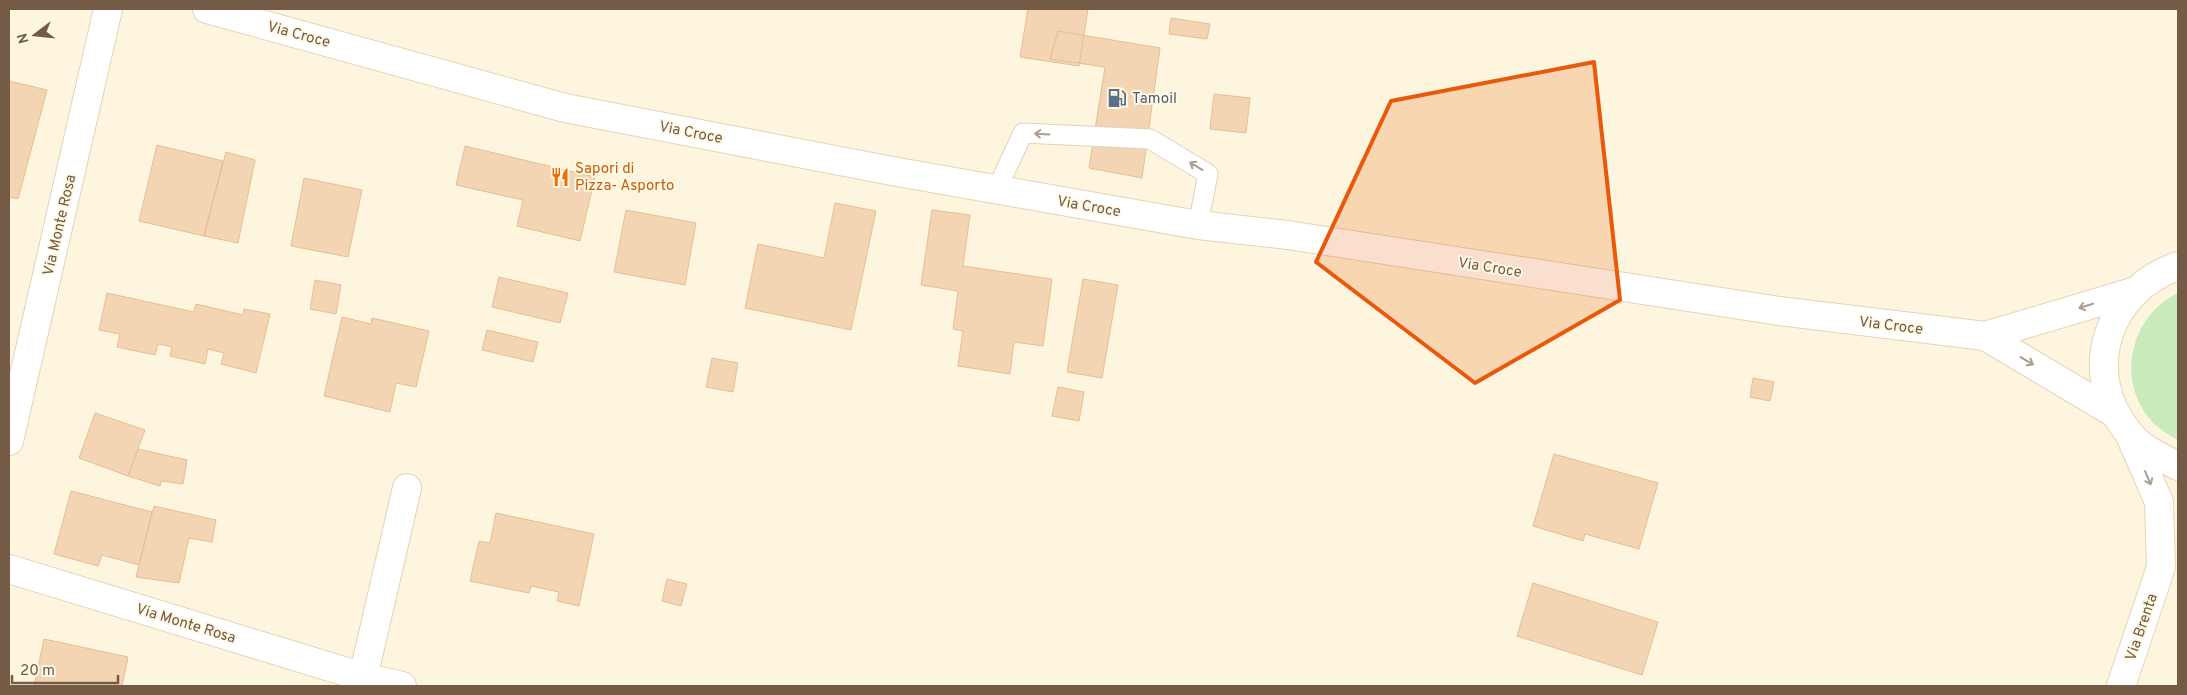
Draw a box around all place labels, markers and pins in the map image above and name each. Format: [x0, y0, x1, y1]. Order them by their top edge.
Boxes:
fuel station icon: Tamoil [1106, 87, 1128, 109]
place label: Tamoil [1132, 90, 1177, 109]
place label: Sapori di Pizza- Asporto [575, 160, 674, 196]
restaurant icon: Sapori di Pizza- Asporto [549, 166, 571, 188]

